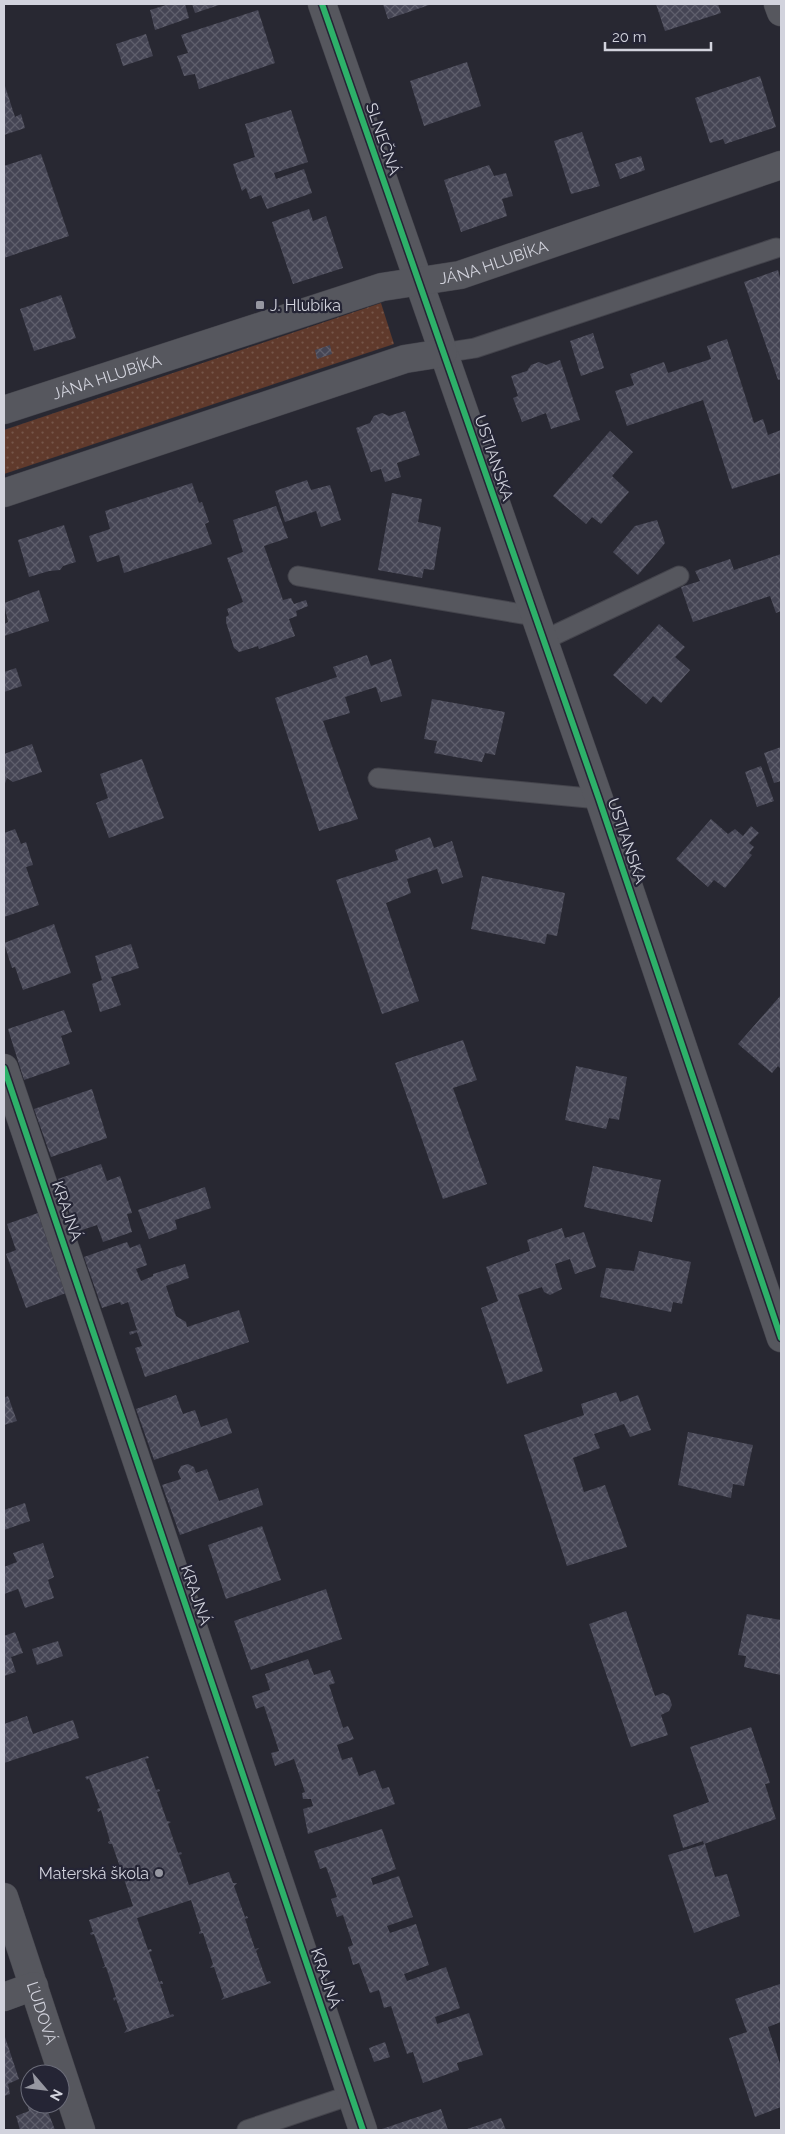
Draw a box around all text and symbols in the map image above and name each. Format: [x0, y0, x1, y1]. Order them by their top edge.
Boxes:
scale bar [605, 20, 711, 52]
text: 20 m [612, 28, 647, 46]
street label: SLNEČNÁ [362, 100, 405, 178]
street label: JÁNA HLUBÍKA [438, 236, 551, 288]
place label: J. Hlubíka [270, 296, 341, 315]
marker: J. Hlubíka [254, 299, 266, 311]
street label: JÁNA HLUBÍKA [50, 350, 164, 403]
street label: USTIANSKA [470, 413, 518, 504]
street label: USTIANSKA [603, 796, 651, 887]
street label: KRAJNÁ [48, 1178, 87, 1244]
street label: KRAJNÁ [177, 1562, 216, 1628]
place label: Materská škola [39, 1864, 149, 1883]
marker: Materská škola [153, 1867, 165, 1879]
street label: KRAJNÁ [307, 1945, 346, 2011]
street label: ĽUDOVÁ [23, 1979, 62, 2047]
north arrow [20, 2064, 70, 2114]
text: N [47, 2087, 66, 2104]

